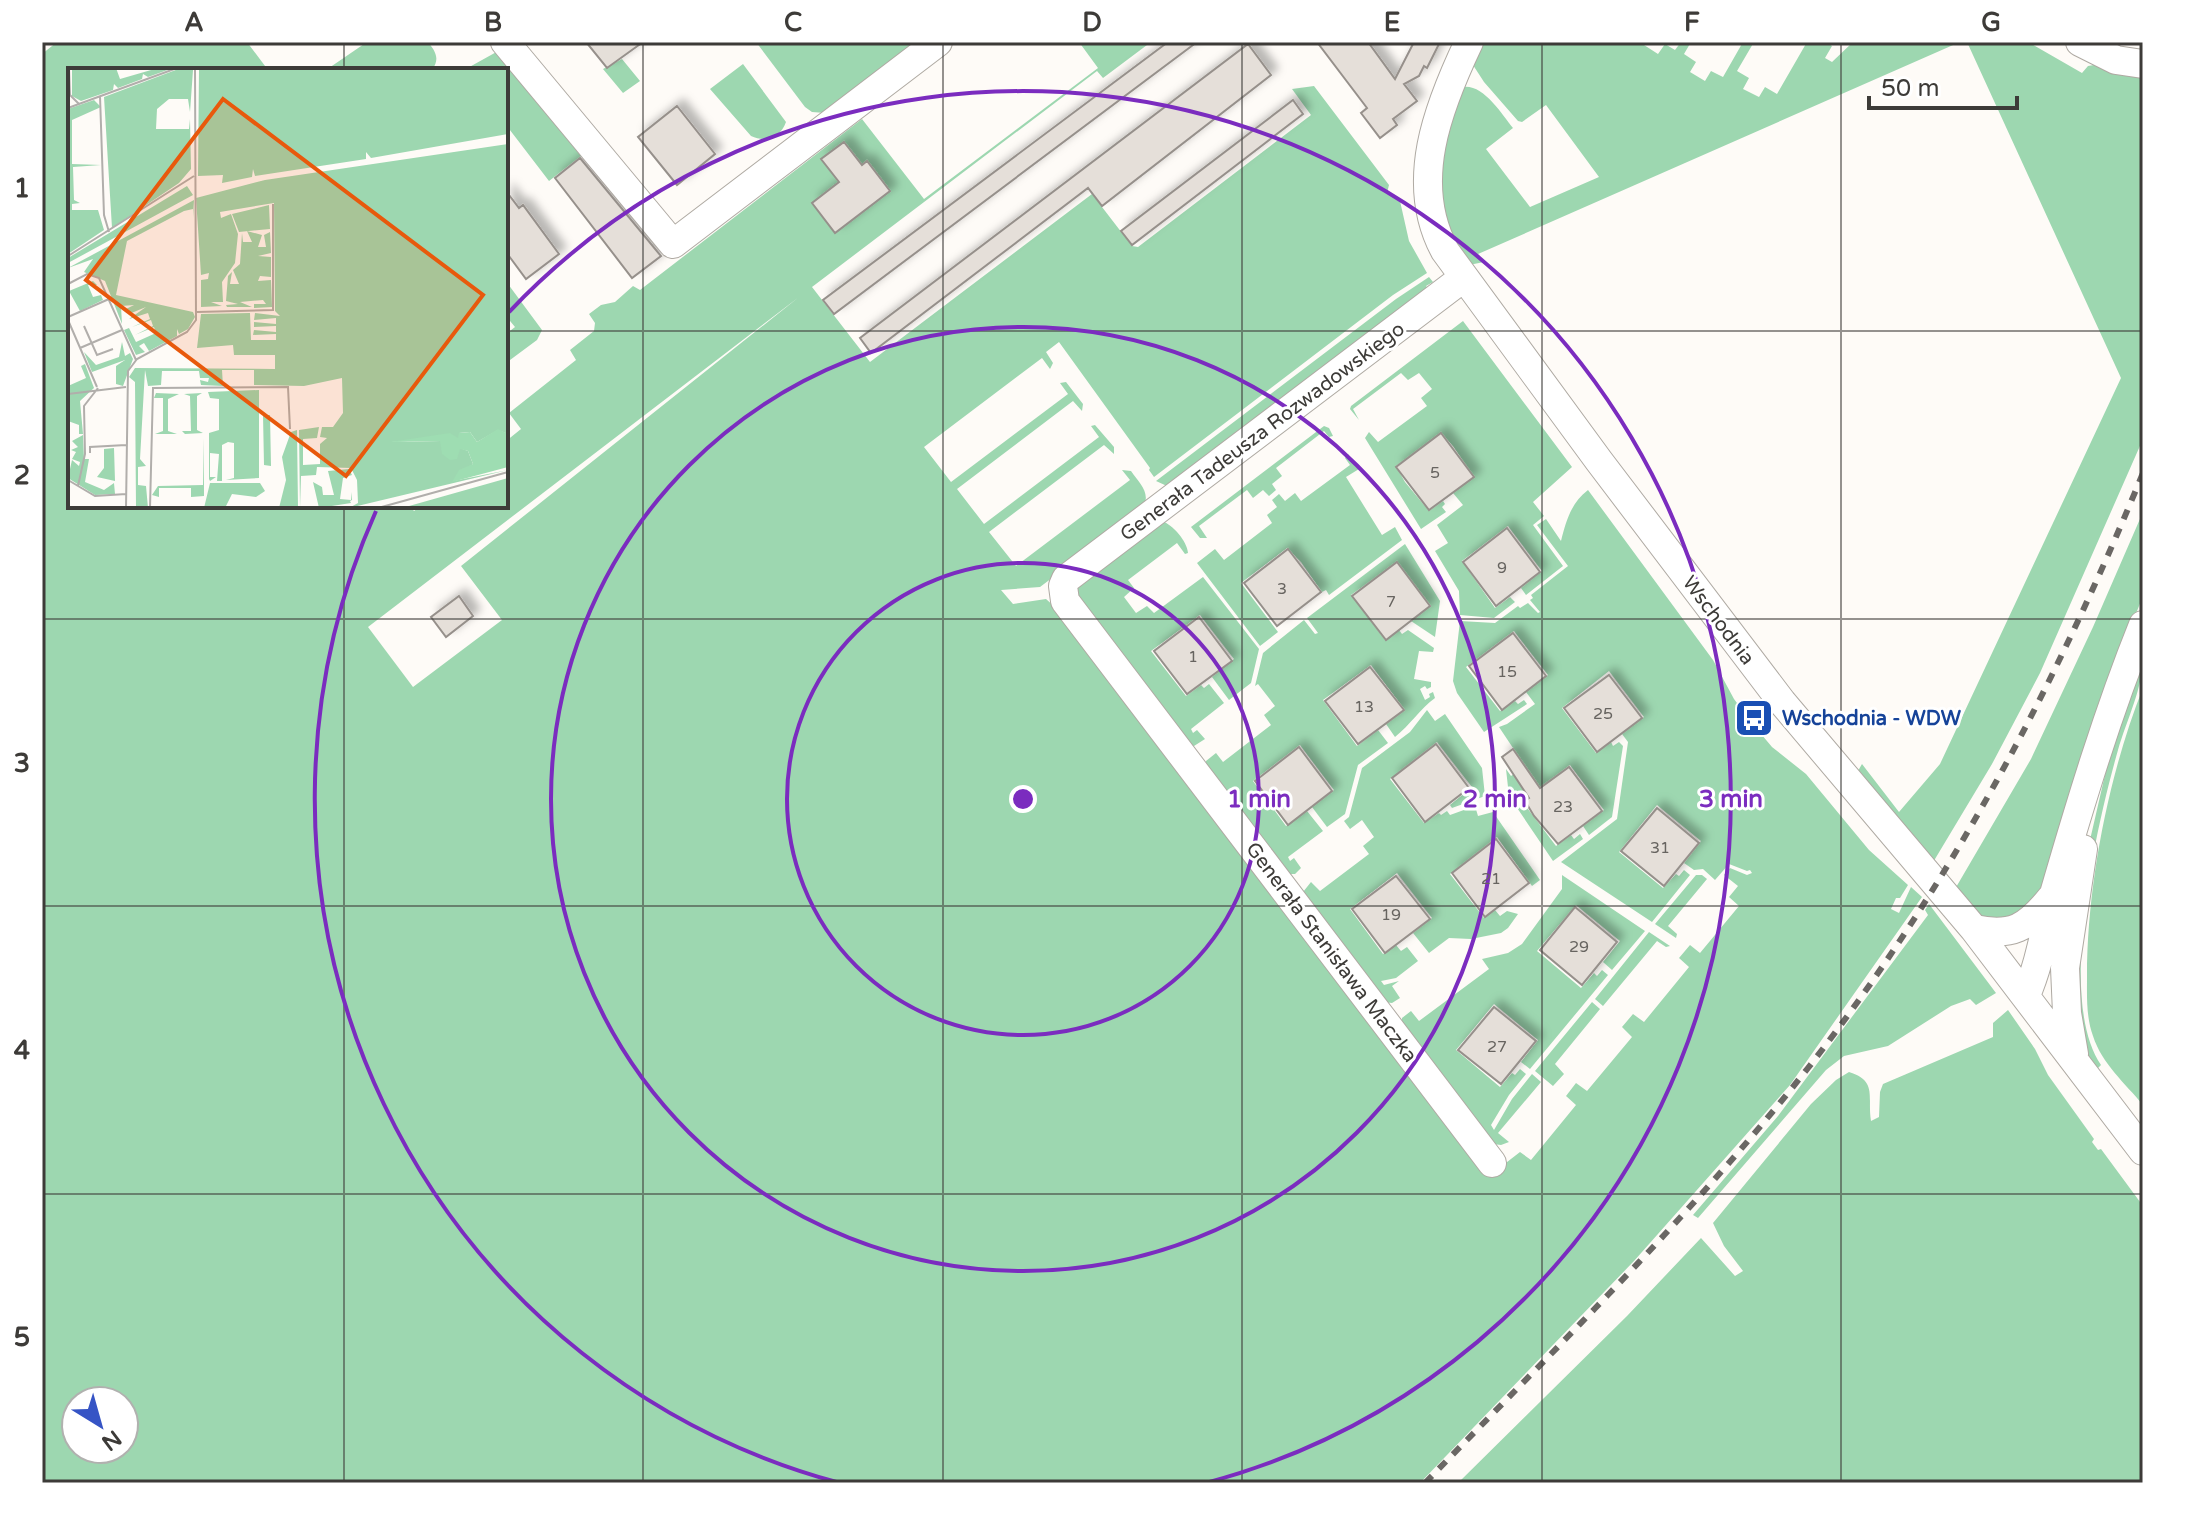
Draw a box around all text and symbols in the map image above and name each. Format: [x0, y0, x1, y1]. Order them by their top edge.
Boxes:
text: A [184, 7, 204, 38]
text: B [484, 7, 502, 38]
text: C [784, 7, 802, 38]
text: D [1082, 7, 1102, 38]
text: E [1384, 7, 1400, 38]
text: F [1684, 7, 1700, 38]
text: G [1981, 7, 2001, 38]
scale bar [1869, 60, 2017, 110]
inset map [68, 68, 508, 508]
text: 50 m [1881, 74, 1939, 103]
text: 1 [14, 173, 30, 204]
street label: Generała Tadeusza Rozwadowskiego [1116, 317, 1410, 547]
text: 2 [14, 460, 30, 491]
house number: 5 [1430, 463, 1440, 483]
house number: 9 [1497, 558, 1507, 578]
street label: Wschodnia [1677, 571, 1759, 670]
house number: 3 [1277, 579, 1287, 599]
house number: 7 [1386, 592, 1396, 612]
house number: 1 [1188, 647, 1198, 667]
house number: 15 [1497, 662, 1517, 682]
house number: 13 [1354, 697, 1374, 717]
bus stop icon: Wschodnia - WDW [1733, 697, 1775, 739]
house number: 25 [1593, 704, 1613, 724]
place label: Wschodnia - WDW [1782, 707, 1962, 731]
text: 3 [14, 748, 30, 779]
centre of rings [1009, 785, 1037, 813]
text: 1 min [1227, 785, 1291, 814]
text: 2 min [1463, 785, 1527, 814]
text: 3 min [1699, 785, 1763, 814]
house number: 23 [1553, 797, 1573, 817]
street label: Generała Stanisława Maczka [1241, 838, 1422, 1067]
house number: 31 [1650, 838, 1670, 858]
house number: 21 [1481, 869, 1501, 889]
house number: 19 [1381, 905, 1401, 925]
house number: 29 [1569, 937, 1589, 957]
text: 4 [14, 1035, 30, 1066]
house number: 27 [1487, 1037, 1507, 1057]
text: 5 [14, 1322, 30, 1353]
north arrow [60, 1385, 140, 1465]
text: N [97, 1424, 126, 1456]

